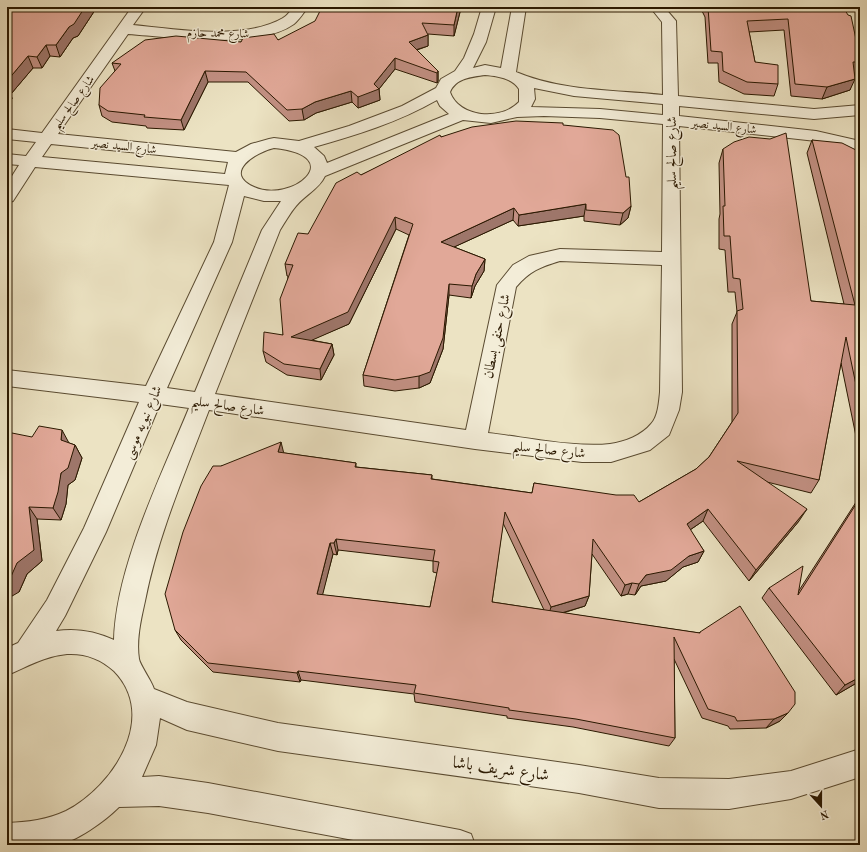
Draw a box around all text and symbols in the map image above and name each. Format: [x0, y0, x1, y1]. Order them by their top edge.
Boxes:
street label: شارع محمد حازم [187, 27, 249, 45]
street label: شارع صالح سليم [50, 73, 101, 135]
street label: شارع صالح سليم [665, 116, 685, 190]
street label: شارع السيد نصير [688, 117, 757, 140]
street label: شارع السيد نصير [88, 137, 157, 160]
street label: شارع حنفى بسطان [481, 293, 517, 381]
street label: شارع نبويه موسى [121, 384, 168, 463]
street label: شارع صالح سليم [190, 394, 265, 424]
street label: شارع صالح سليم [511, 439, 586, 467]
street label: شارع شريف باشا [451, 754, 550, 789]
north arrow [801, 786, 841, 826]
text: N [818, 807, 830, 821]

